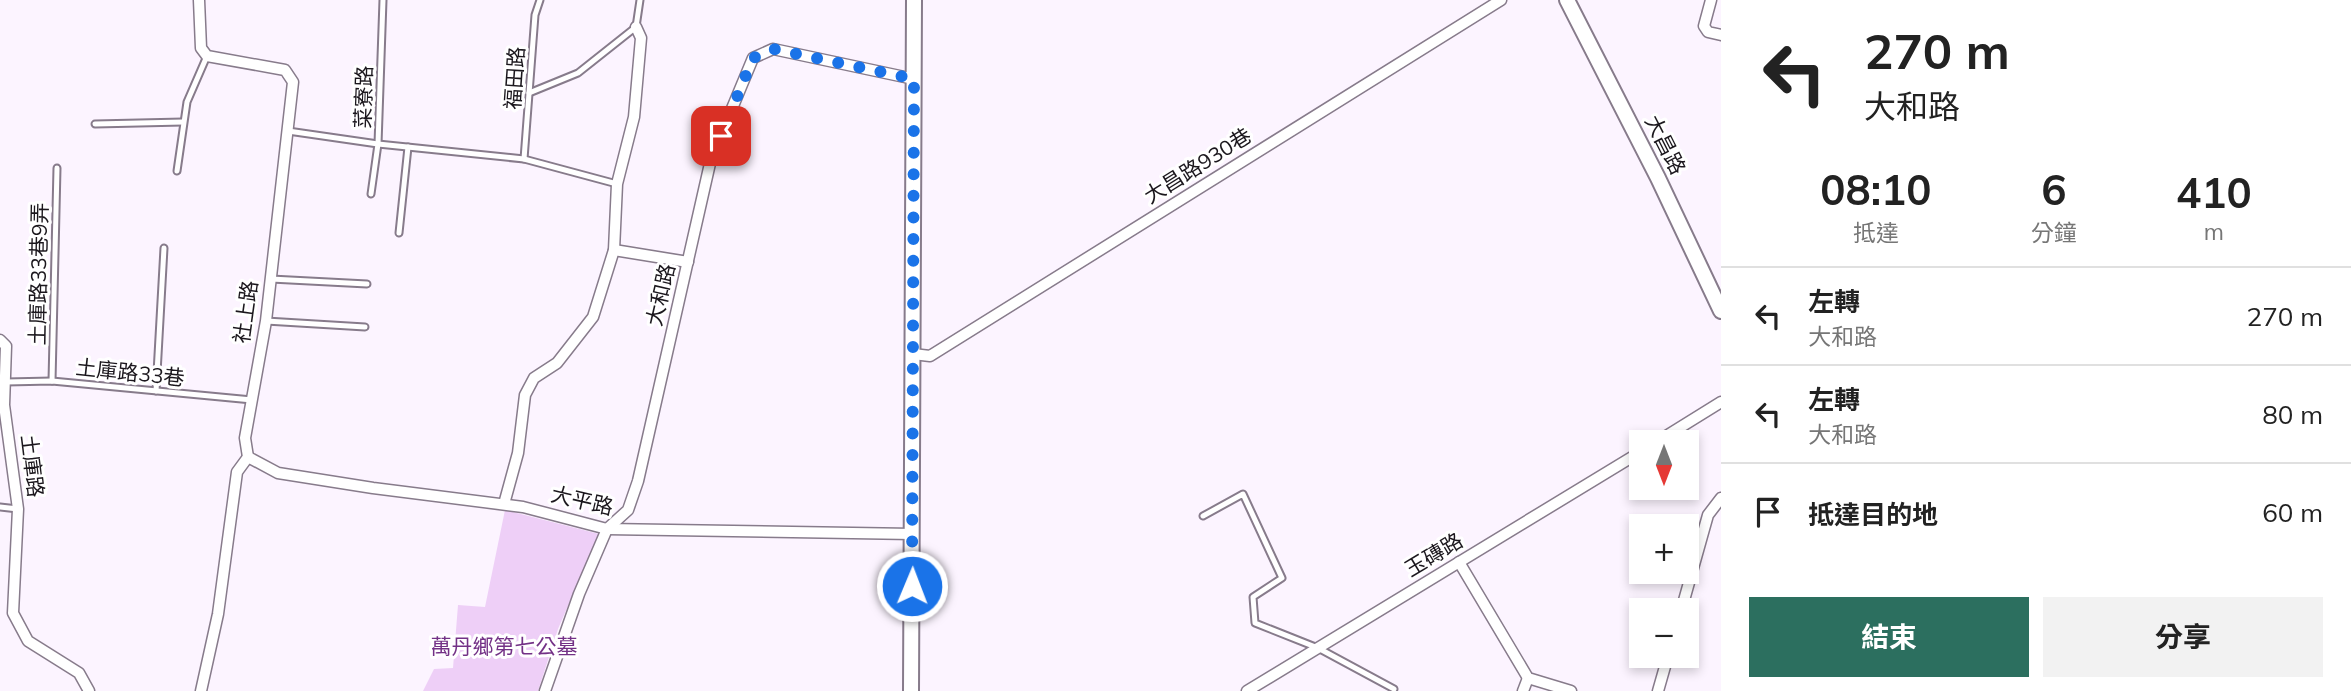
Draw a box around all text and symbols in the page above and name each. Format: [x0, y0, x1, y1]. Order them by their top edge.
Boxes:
text: 270 m [1864, 20, 2010, 81]
icon: left [1749, 28, 1840, 119]
street label: 福田路 [499, 46, 529, 110]
street label: 菜寮路 [349, 65, 377, 129]
text: 大和路 [1864, 86, 1960, 126]
pin [691, 106, 751, 166]
street label: 大昌路 [1640, 111, 1692, 179]
icon: arrive [702, 117, 740, 155]
street label: 大昌路930巷 [1139, 122, 1256, 208]
text: 08:10 [1820, 163, 1932, 216]
text: 6 [2041, 163, 2066, 216]
text: 410 [2176, 166, 2252, 219]
street label: 土庫路33巷9弄 [24, 202, 52, 346]
text: m [2204, 217, 2224, 246]
text: 抵達 [1853, 218, 1899, 247]
text: 分鐘 [2031, 218, 2077, 247]
street label: 大和路 [640, 261, 680, 328]
street label: 社上路 [228, 279, 262, 345]
text: 左轉 [1808, 285, 1860, 318]
icon: left [1749, 297, 1787, 335]
text: 270 m [2247, 300, 2323, 333]
text: 大和路 [1808, 322, 1877, 351]
street label: 土庫路33巷 [74, 353, 186, 391]
text: 左轉 [1808, 383, 1860, 416]
icon: left [1749, 395, 1787, 433]
text: 80 m [2262, 398, 2323, 431]
text: 大和路 [1808, 420, 1877, 449]
north arrow [1629, 430, 1699, 500]
map controls [1629, 430, 1699, 668]
street label: 土庫路 [16, 433, 50, 499]
street label: 大平路 [549, 480, 616, 520]
icon: arrive [1749, 493, 1787, 531]
text: 60 m [2262, 496, 2323, 529]
text: 抵達目的地 [1808, 498, 1938, 531]
button: + [1629, 514, 1699, 584]
street label: 玉磚路 [1400, 527, 1467, 582]
position arrow [875, 549, 949, 623]
button: 結束 [1749, 597, 2029, 677]
button: 分享 [2043, 597, 2323, 677]
button: − [1629, 598, 1699, 668]
park label: 萬丹鄉第七公墓 [431, 633, 578, 659]

